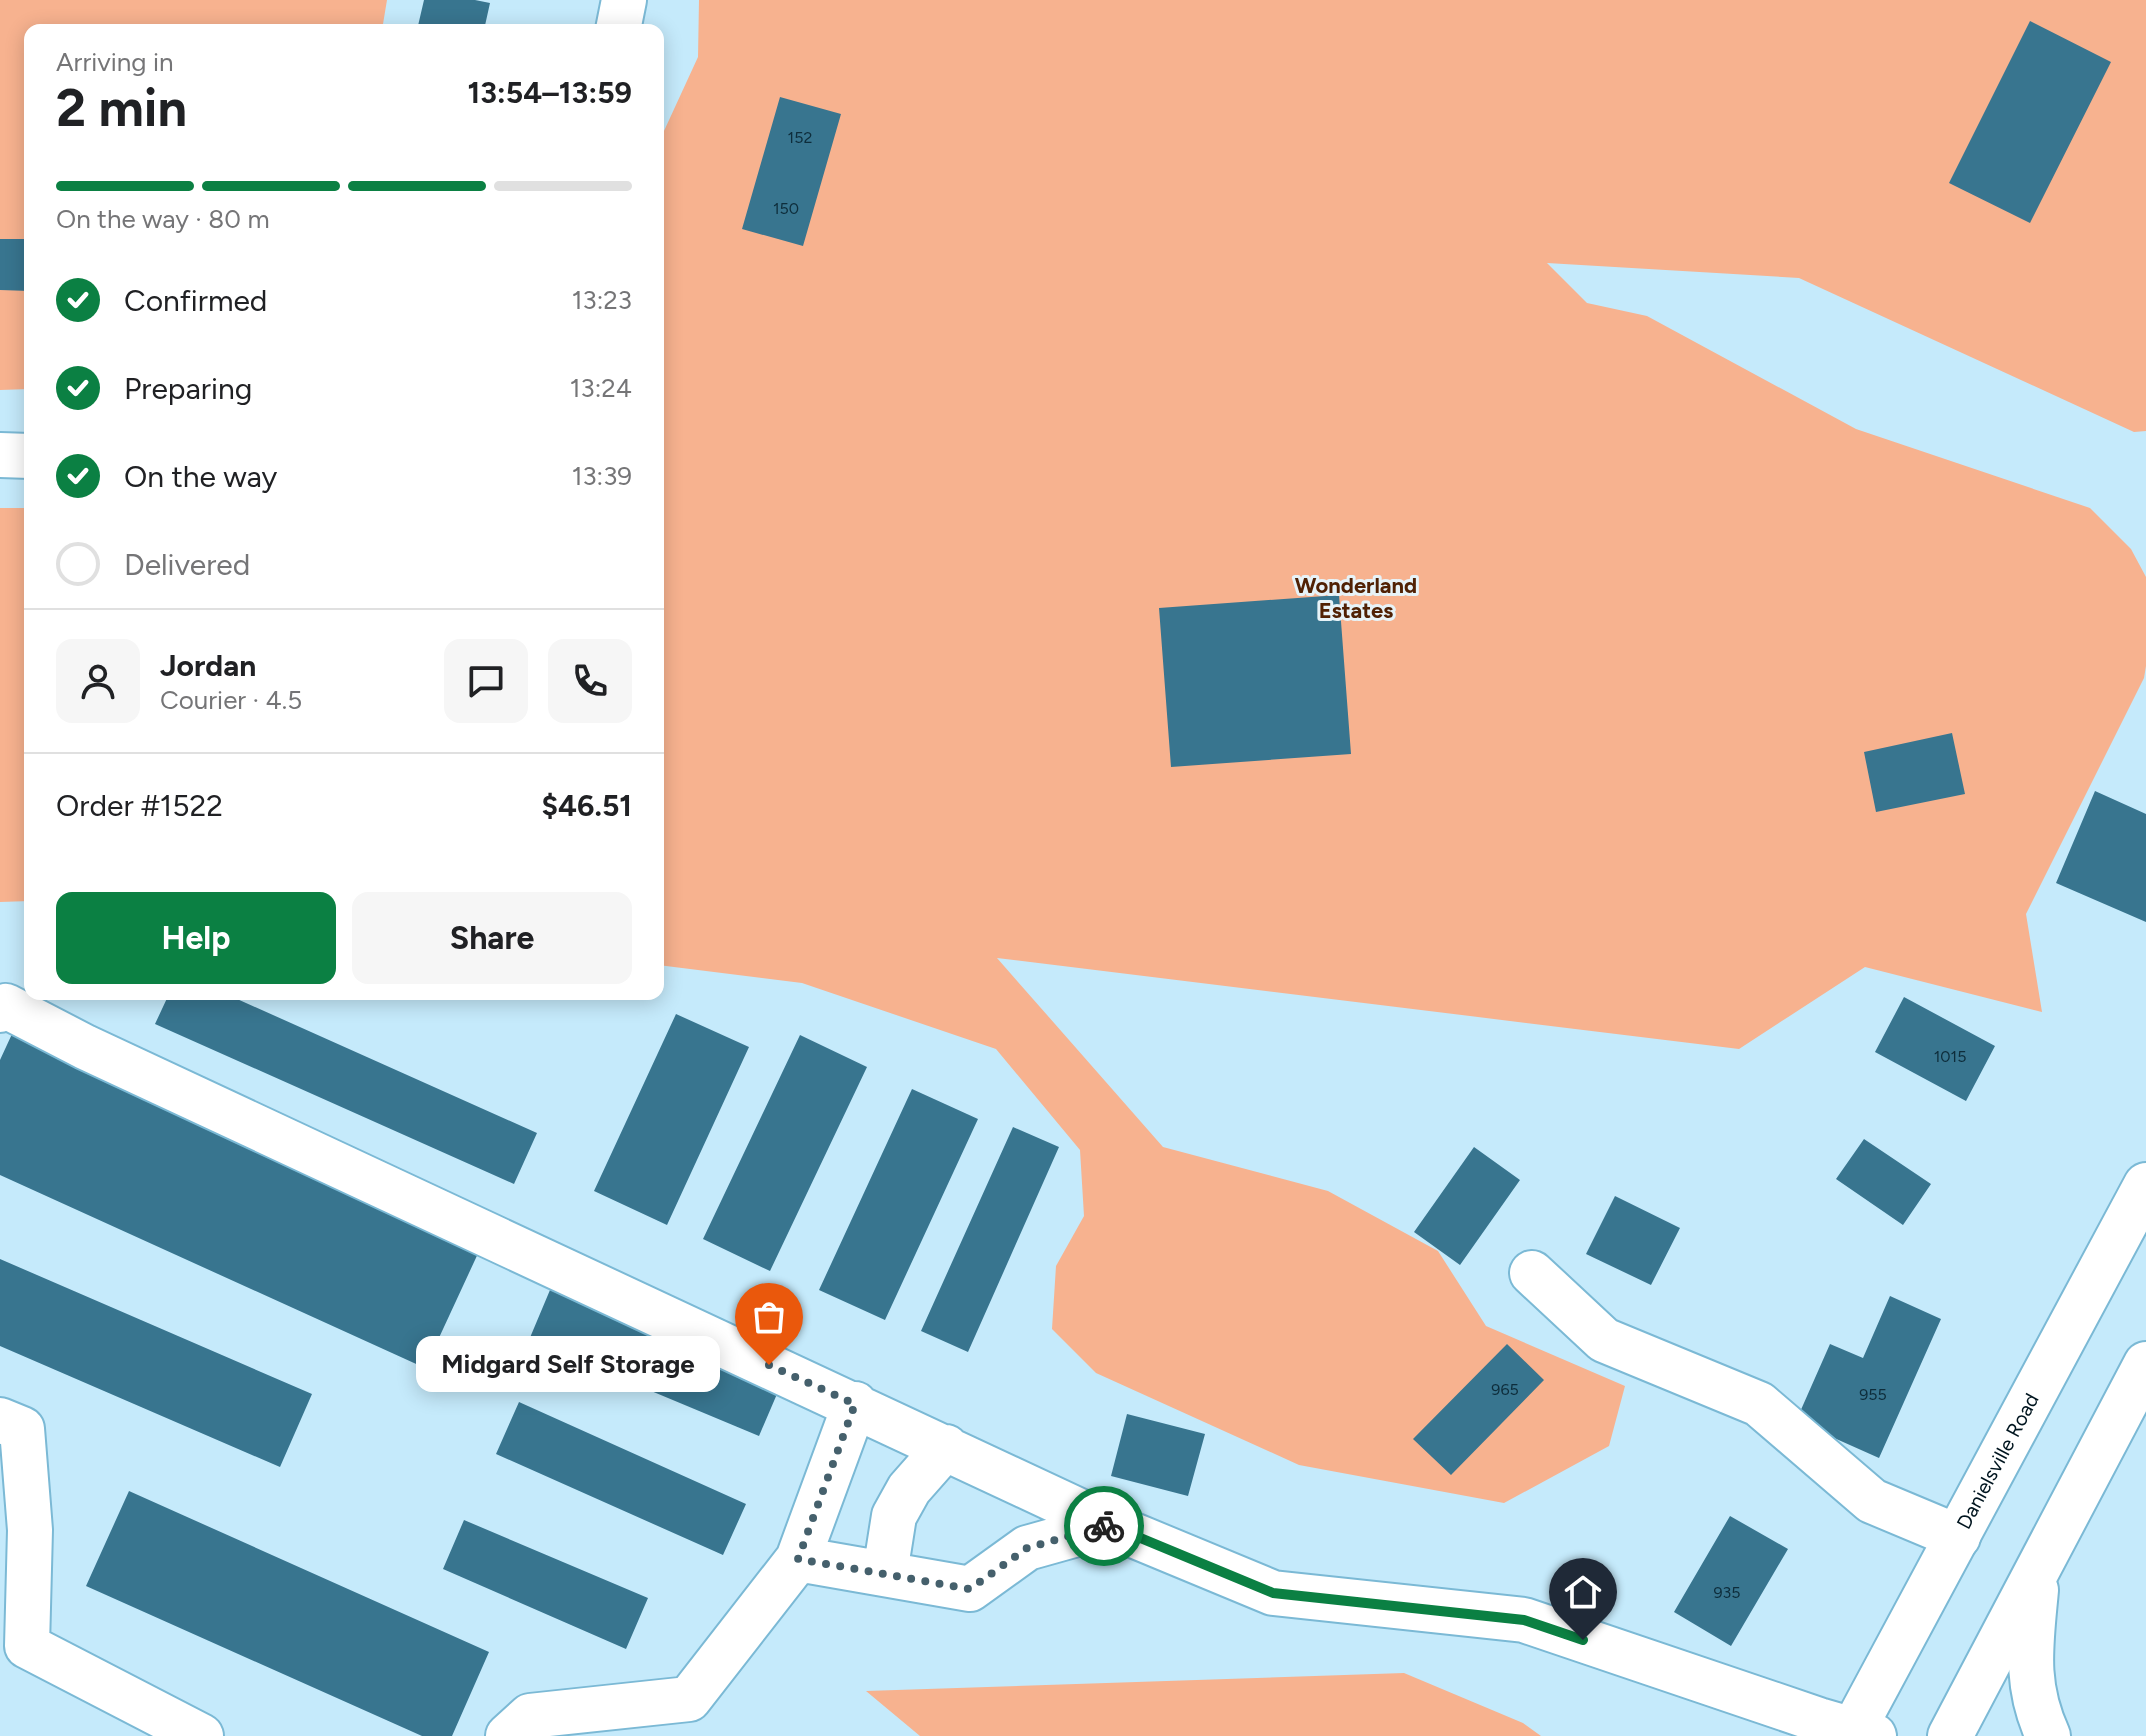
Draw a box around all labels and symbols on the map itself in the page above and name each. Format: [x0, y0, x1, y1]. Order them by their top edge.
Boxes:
house number: 152 [788, 128, 812, 147]
house number: 150 [773, 199, 799, 218]
district label: Wonderland Estates [1295, 572, 1417, 624]
house number: 1015 [1934, 1047, 1966, 1066]
pin [735, 1283, 803, 1365]
callout: Midgard Self Storage [417, 1337, 721, 1393]
house number: 965 [1491, 1380, 1519, 1399]
house number: 955 [1859, 1385, 1887, 1404]
street label: Danielsville Road [1952, 1389, 2044, 1533]
courier [1064, 1486, 1144, 1566]
pin [1549, 1558, 1617, 1640]
house number: 935 [1714, 1583, 1740, 1602]

